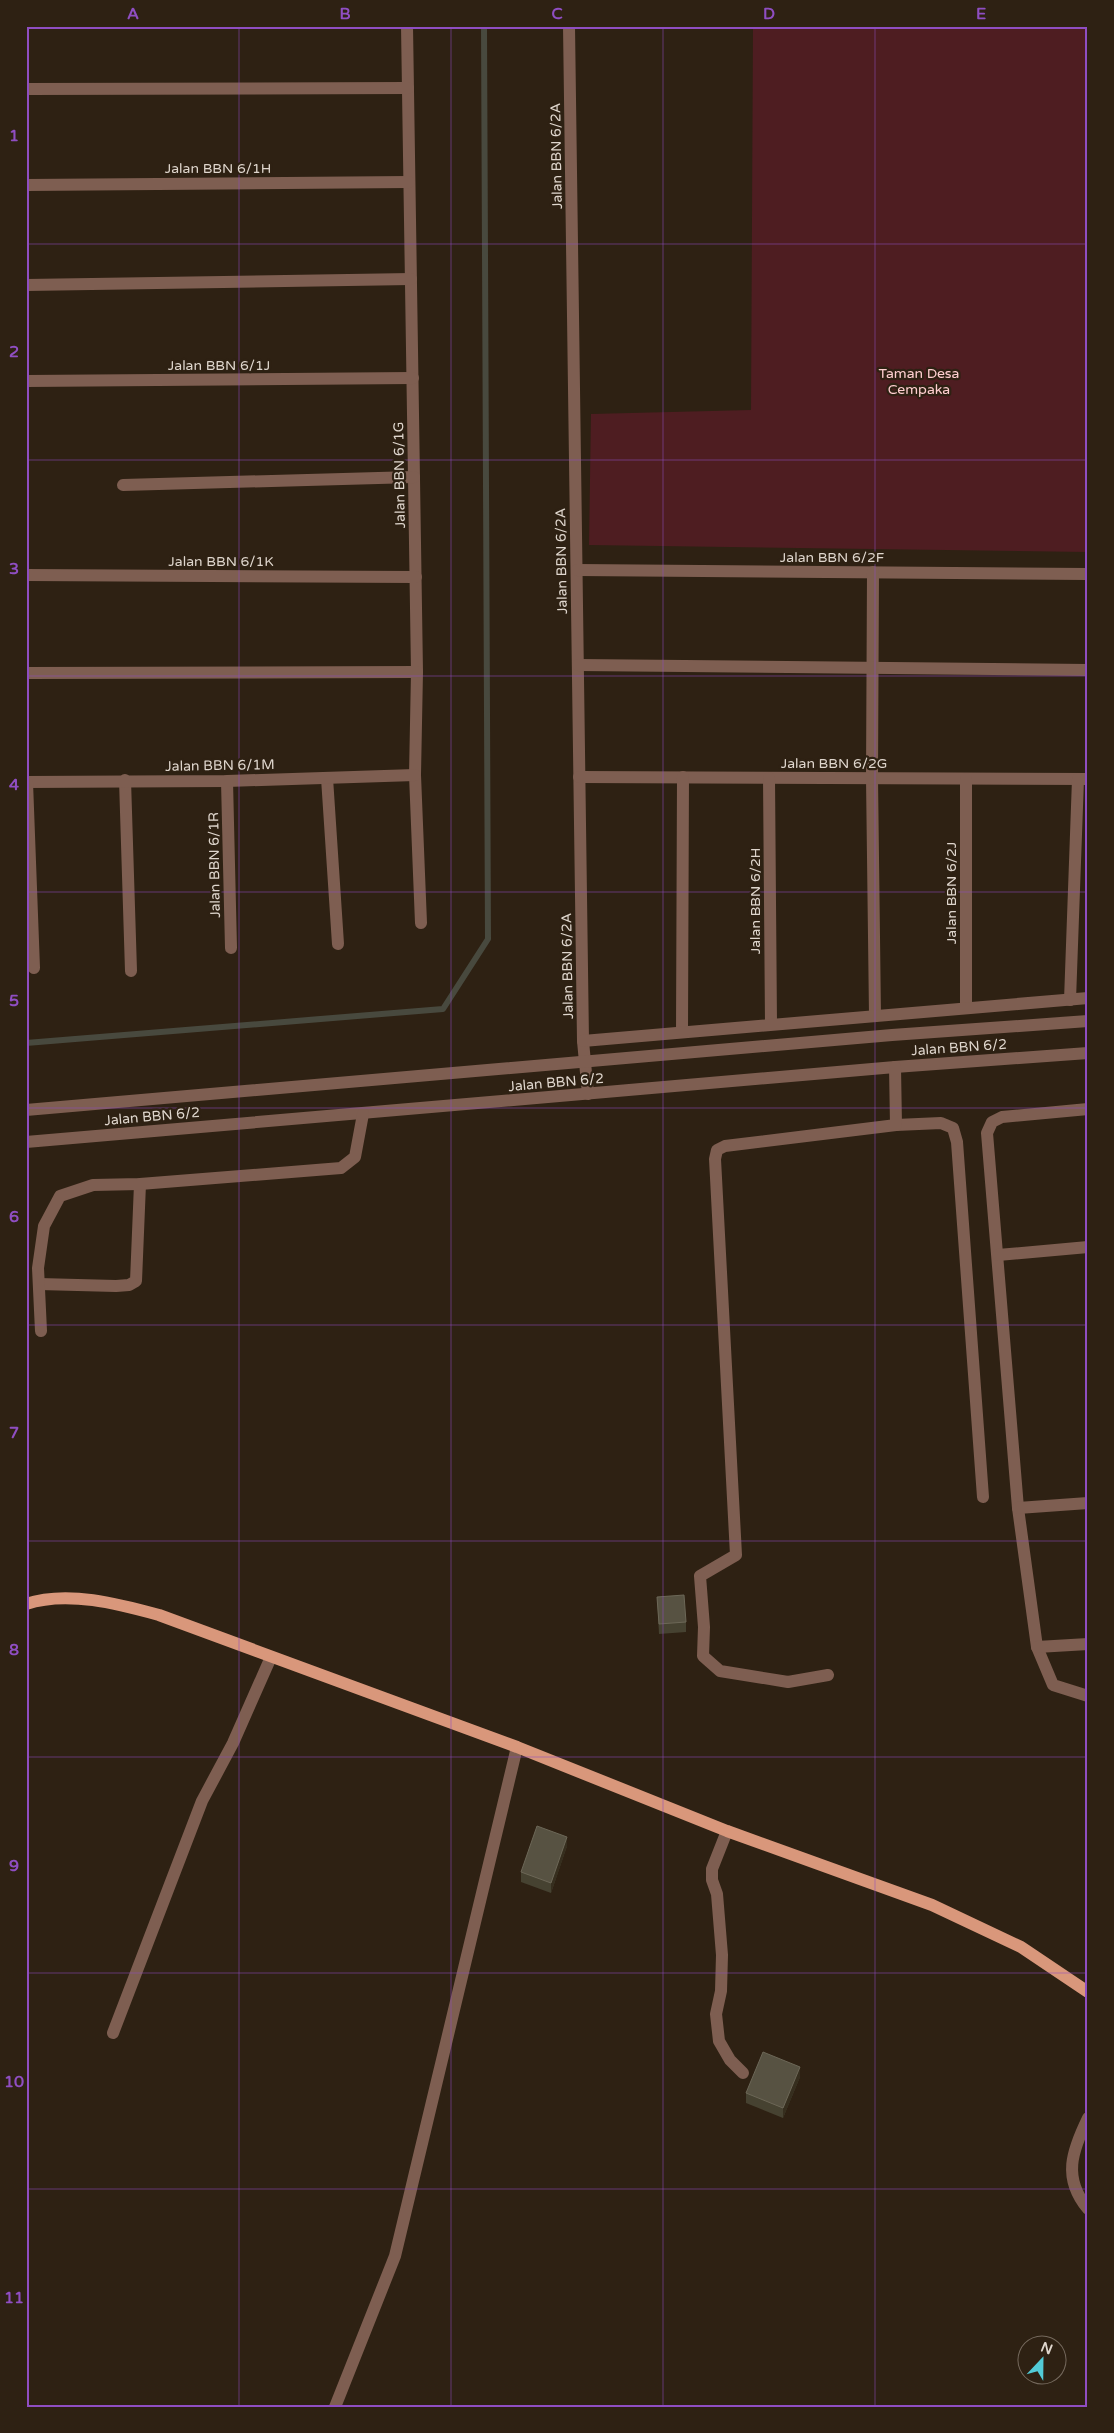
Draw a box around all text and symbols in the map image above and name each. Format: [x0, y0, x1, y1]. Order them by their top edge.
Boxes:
text: A [127, 4, 139, 24]
text: B [339, 4, 351, 24]
text: C [551, 4, 563, 24]
text: D [763, 4, 775, 24]
text: E [976, 4, 986, 24]
street label: Jalan BBN 6/2A [547, 103, 566, 209]
text: 1 [9, 126, 19, 146]
street label: Jalan BBN 6/1H [165, 160, 271, 177]
text: 2 [9, 342, 19, 362]
street label: Jalan BBN 6/1J [168, 357, 270, 374]
park label: Taman Desa Cempaka [879, 365, 959, 398]
street label: Jalan BBN 6/1G [390, 422, 409, 528]
street label: Jalan BBN 6/2A [552, 508, 571, 614]
street label: Jalan BBN 6/2F [780, 549, 885, 566]
street label: Jalan BBN 6/1K [168, 553, 274, 570]
text: 3 [9, 559, 19, 579]
street label: Jalan BBN 6/2G [781, 755, 887, 772]
street label: Jalan BBN 6/1M [165, 756, 275, 775]
text: 4 [9, 775, 19, 795]
street label: Jalan BBN 6/1R [205, 812, 224, 918]
street label: Jalan BBN 6/2J [943, 842, 960, 944]
street label: Jalan BBN 6/2H [747, 848, 764, 954]
street label: Jalan BBN 6/2A [558, 913, 577, 1019]
text: 5 [9, 991, 19, 1011]
street label: Jalan BBN 6/2 [911, 1036, 1008, 1059]
street label: Jalan BBN 6/2 [507, 1070, 605, 1095]
street label: Jalan BBN 6/2 [103, 1104, 201, 1129]
text: 6 [9, 1207, 19, 1227]
text: 7 [9, 1423, 19, 1443]
text: 8 [9, 1640, 19, 1660]
text: 9 [9, 1856, 19, 1876]
text: 10 [4, 2072, 24, 2092]
text: 11 [4, 2288, 24, 2308]
north arrow [1016, 2336, 1066, 2386]
text: N [1038, 2338, 1055, 2358]

